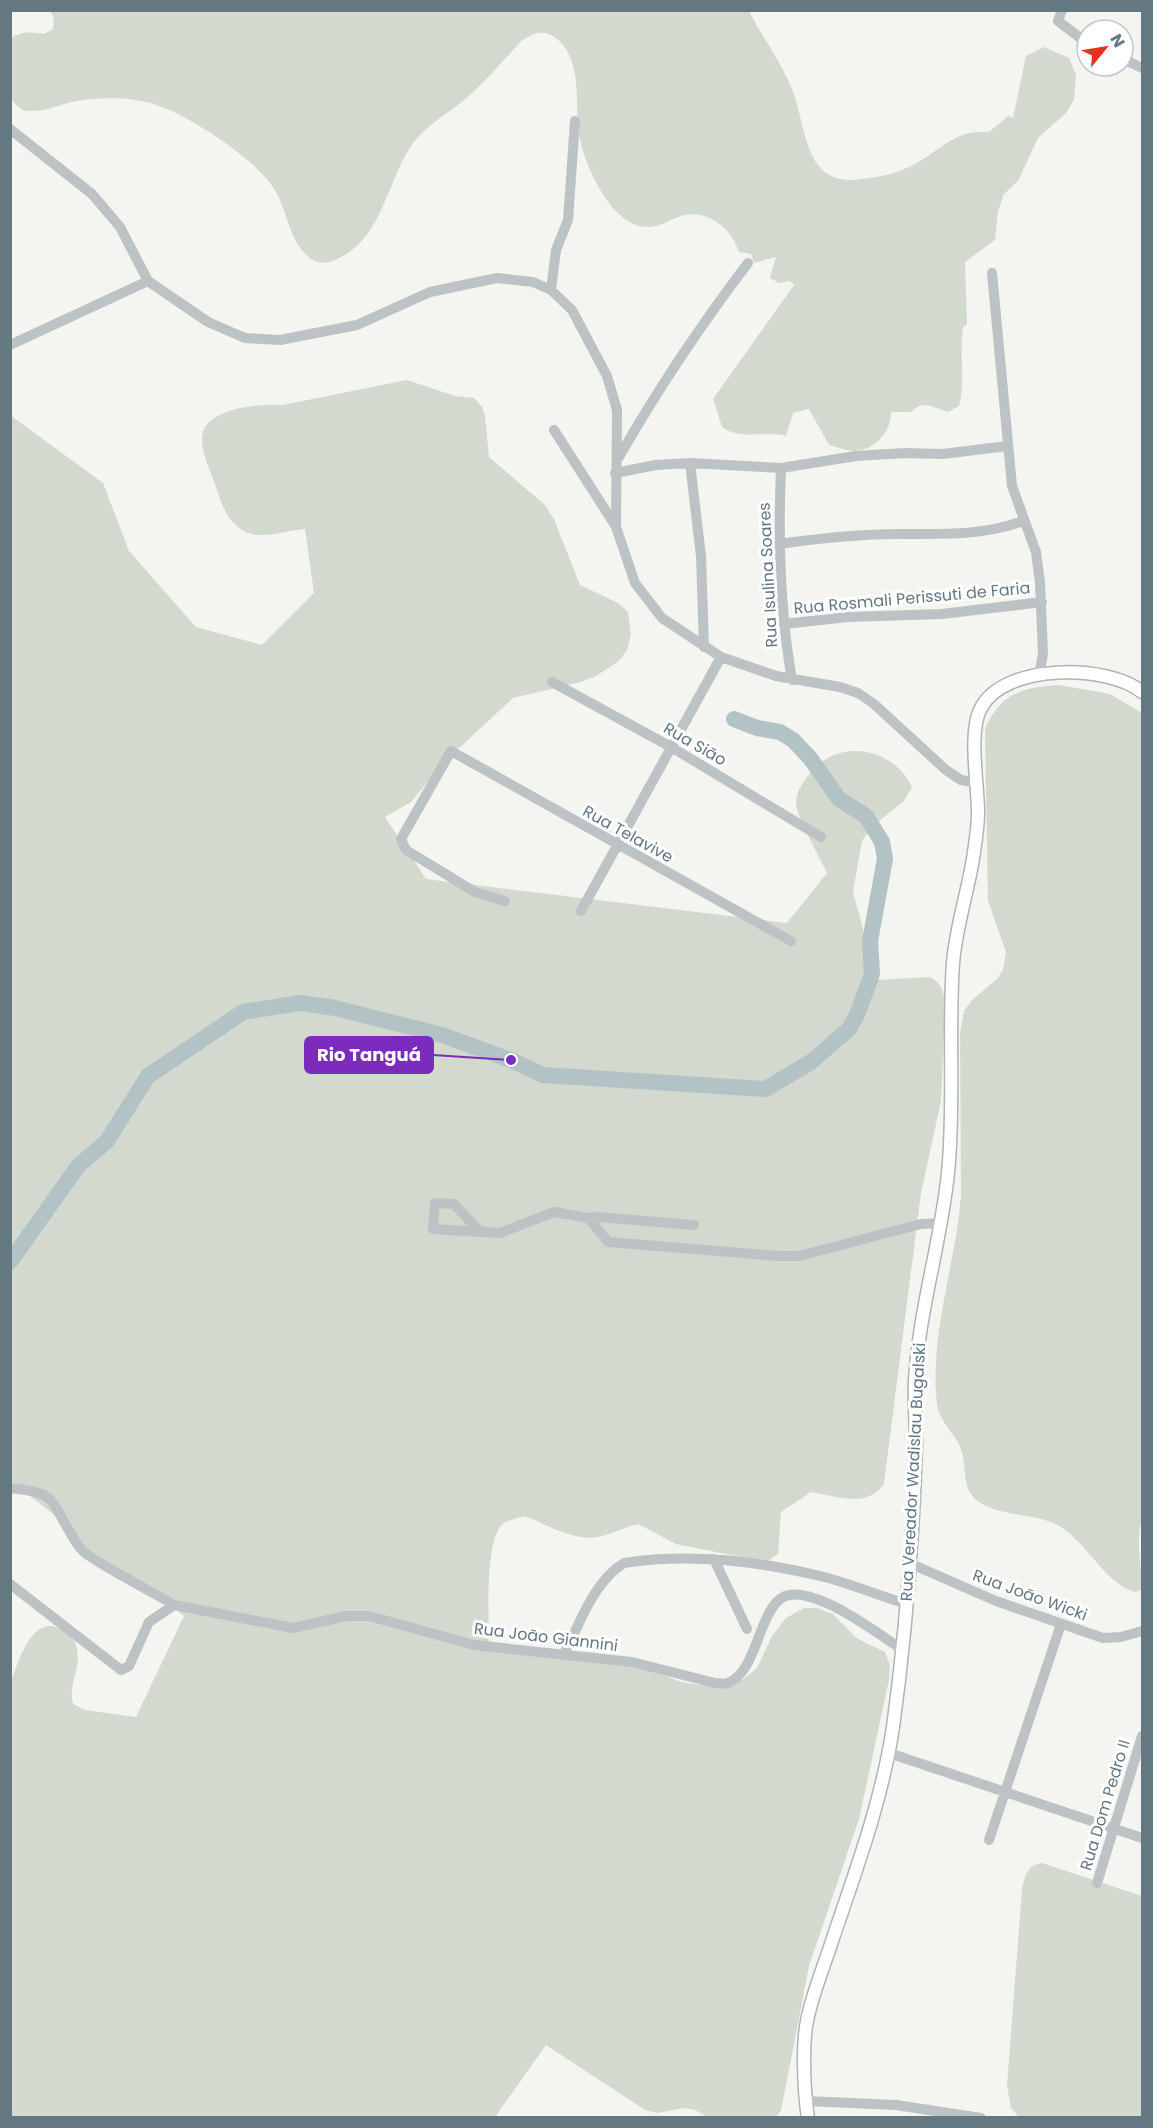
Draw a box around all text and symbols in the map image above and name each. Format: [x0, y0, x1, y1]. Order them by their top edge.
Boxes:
north arrow [1075, 18, 1135, 78]
text: N [1105, 30, 1131, 52]
street label: Rua Isulina Soares [753, 502, 783, 648]
street label: Rua Rosmali Perissuti de Faria [793, 576, 1031, 620]
street label: Rua Sião [659, 717, 731, 771]
street label: Rua Telavive [579, 800, 677, 868]
callout: Rio Tanguá [305, 1037, 433, 1073]
text: Rio Tanguá [317, 1042, 421, 1067]
street label: Rua Vereador Wadislau Bugalski [895, 1342, 931, 1602]
street label: Rua João Wicki [969, 1564, 1091, 1626]
street label: Rua João Giannini [473, 1617, 619, 1657]
street label: Rua Dom Pedro II [1074, 1737, 1136, 1873]

